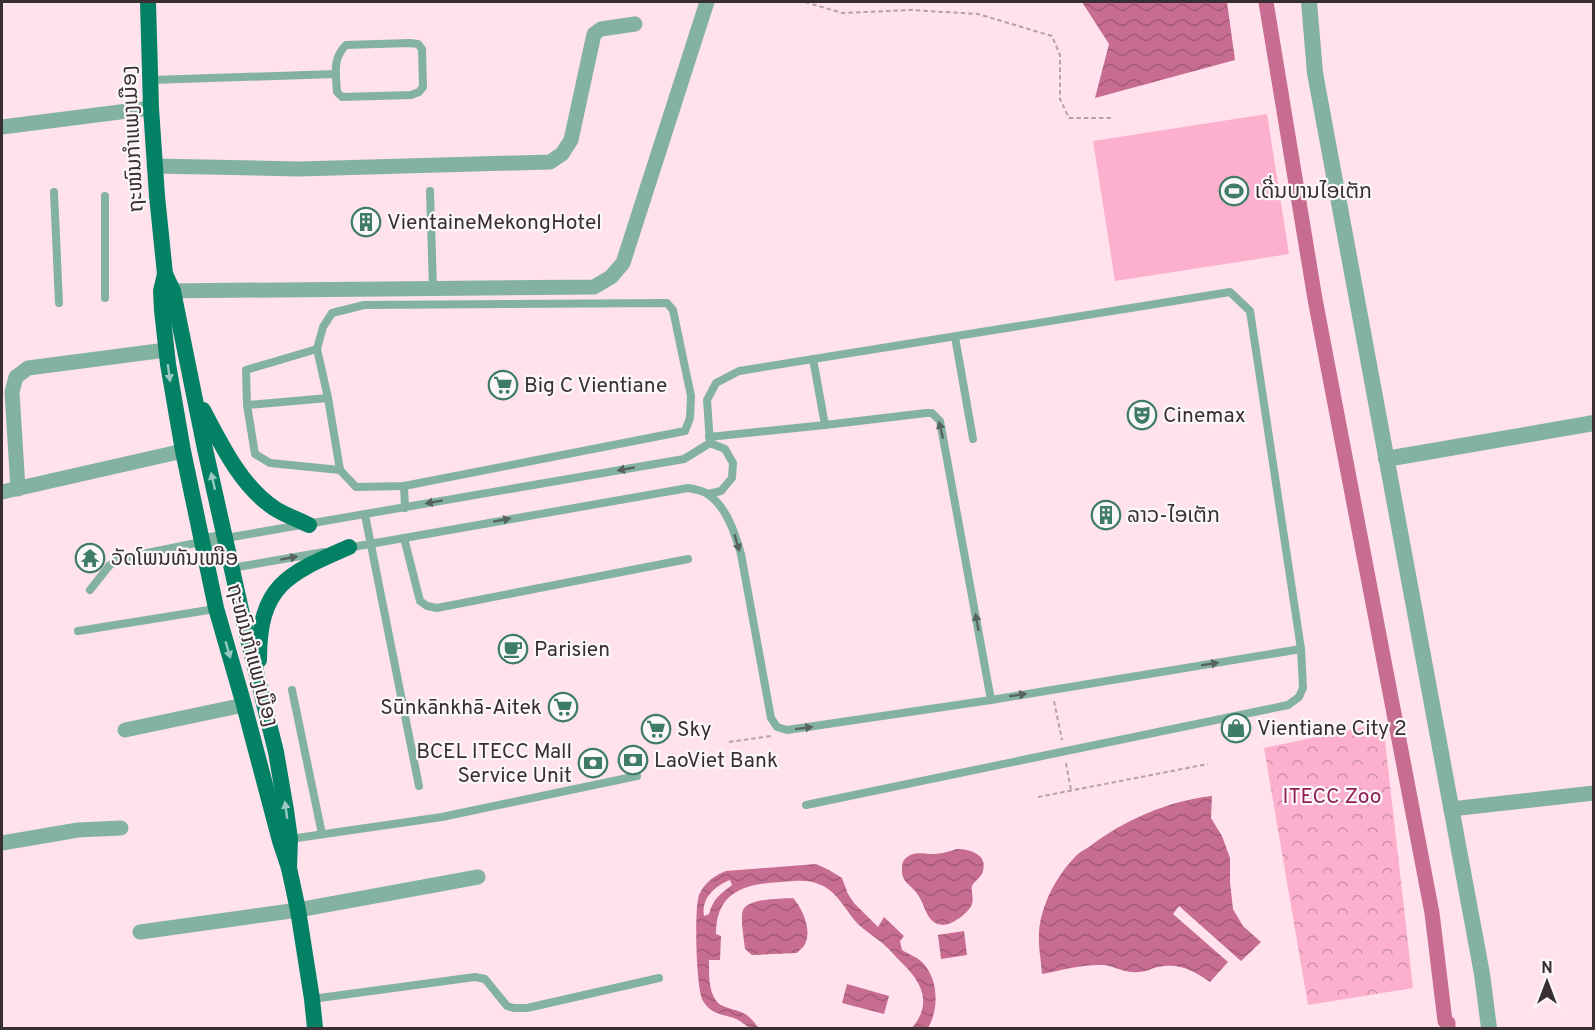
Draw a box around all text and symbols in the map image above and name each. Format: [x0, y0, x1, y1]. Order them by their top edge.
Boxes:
street label: ຖະໜົນກຳແພງເມືອງ [115, 65, 151, 213]
sports icon: ເດີ່ນບານໄອເຕັກ [1218, 175, 1250, 207]
place label: ເດີ່ນບານໄອເຕັກ [1255, 175, 1372, 206]
building icon: VientaineMekongHotel [350, 206, 382, 238]
place label: VientaineMekongHotel [387, 210, 602, 237]
one-way arrow [165, 364, 174, 383]
supermarket icon: Big C Vientiane [487, 369, 519, 401]
place label: Big C Vientiane [524, 373, 667, 400]
theatre icon: Cinemax [1126, 399, 1158, 431]
place label: Cinemax [1163, 403, 1246, 430]
one-way arrow [936, 420, 945, 439]
one-way arrow [616, 465, 635, 474]
one-way arrow [207, 472, 217, 490]
one-way arrow [424, 498, 443, 507]
building icon: ລາວ-ໄອເຕັກ [1090, 499, 1122, 531]
place label: ລາວ-ໄອເຕັກ [1127, 503, 1220, 530]
one-way arrow [493, 515, 512, 524]
one-way arrow [733, 534, 742, 552]
temple icon: ວັດໂພນທັນເໜືອ [74, 542, 106, 574]
place label: ວັດໂພນທັນເໜືອ [111, 545, 238, 573]
one-way arrow [280, 553, 299, 562]
street label: ຖະໜົນກຳແພງເມືອງ [219, 581, 285, 730]
one-way arrow [972, 612, 981, 631]
cafe icon: Parisien [497, 633, 529, 665]
place label: Parisien [534, 637, 610, 664]
one-way arrow [223, 641, 233, 659]
one-way arrow [1201, 659, 1220, 668]
supermarket icon: Sūnkānkhā-Aitek [547, 691, 579, 723]
one-way arrow [1008, 691, 1027, 700]
place label: Sūnkānkhā-Aitek [380, 695, 542, 722]
shop icon: Vientiane City 2 [1220, 712, 1252, 744]
supermarket icon: Sky [640, 713, 672, 745]
place label: Vientiane City 2 [1257, 716, 1407, 743]
place label: Sky [677, 717, 712, 744]
one-way arrow [795, 723, 814, 733]
place label: BCEL ITECC Mall Service Unit [416, 739, 572, 790]
bank icon: LaoViet Bank [617, 744, 649, 776]
bank icon: BCEL ITECC Mall Service Unit [577, 747, 609, 779]
place label: LaoViet Bank [654, 748, 778, 775]
park label: ITECC Zoo [1283, 784, 1381, 811]
one-way arrow [282, 800, 291, 819]
north arrow [1517, 952, 1577, 1012]
text: N [1541, 959, 1553, 979]

